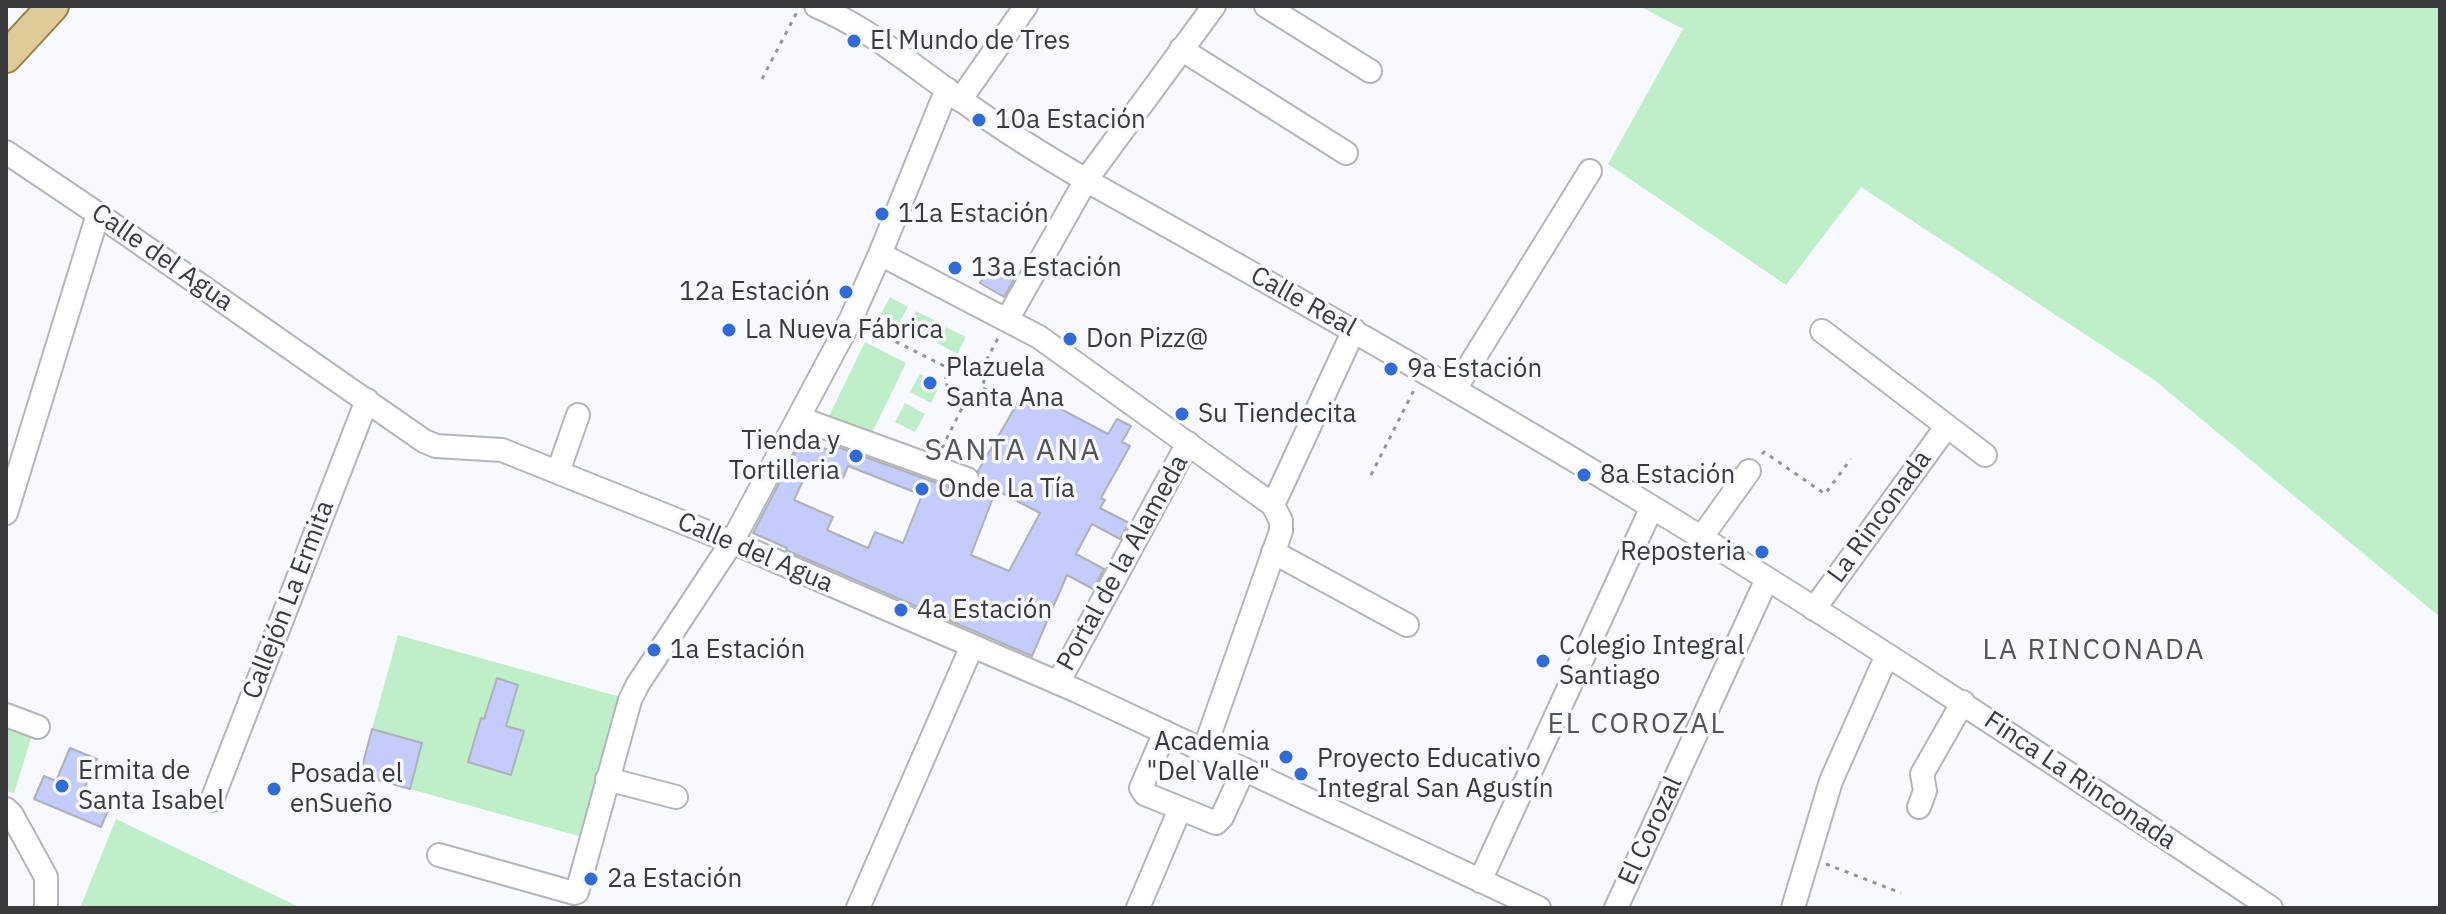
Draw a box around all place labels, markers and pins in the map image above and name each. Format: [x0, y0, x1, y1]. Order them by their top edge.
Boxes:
place label: El Mundo de Tres [870, 25, 1070, 57]
marker: El Mundo de Tres [845, 32, 863, 50]
place label: 10a Estación [995, 104, 1146, 136]
marker: 10a Estación [970, 111, 988, 129]
place label: 11a Estación [898, 198, 1049, 230]
marker: 11a Estación [873, 205, 891, 223]
place label: 13a Estación [971, 252, 1122, 284]
marker: 13a Estación [946, 259, 964, 277]
place label: 12a Estación [679, 276, 830, 308]
marker: 12a Estación [837, 283, 855, 301]
place label: La Nueva Fábrica [745, 314, 943, 346]
marker: La Nueva Fábrica [720, 321, 738, 339]
place label: Don Pizz@ [1086, 323, 1208, 355]
marker: Don Pizz@ [1061, 330, 1079, 348]
place label: Plazuela Santa Ana [946, 352, 1064, 414]
place label: 9a Estación [1407, 353, 1542, 385]
marker: 9a Estación [1382, 360, 1400, 378]
marker: Plazuela Santa Ana [921, 374, 939, 392]
place label: Su Tiendecita [1198, 398, 1356, 430]
marker: Su Tiendecita [1173, 405, 1191, 423]
place label: Tienda y Tortilleria [729, 425, 840, 486]
marker: Tienda y Tortilleria [847, 447, 865, 465]
place label: 8a Estación [1600, 459, 1735, 491]
marker: 8a Estación [1575, 466, 1593, 484]
place label: Onde La Tía [938, 473, 1075, 505]
marker: Onde La Tía [913, 480, 931, 498]
place label: Reposteria [1620, 536, 1746, 568]
marker: Reposteria [1753, 543, 1771, 561]
place label: 4a Estación [917, 594, 1052, 626]
marker: 4a Estación [892, 601, 910, 619]
place label: Colegio Integral Santiago [1559, 630, 1745, 692]
place label: 1a Estación [670, 634, 805, 666]
marker: 1a Estación [645, 641, 663, 659]
marker: Colegio Integral Santiago [1534, 652, 1552, 670]
place label: Academia "Del Valle" [1147, 726, 1270, 788]
place label: Proyecto Educativo Integral San Agustín [1317, 743, 1554, 804]
marker: Academia "Del Valle" [1277, 748, 1295, 766]
place label: Ermita de Santa Isabel [78, 755, 224, 816]
place label: Posada el enSueño [290, 758, 403, 820]
marker: Proyecto Educativo Integral San Agustín [1292, 765, 1310, 783]
marker: Ermita de Santa Isabel [53, 777, 71, 795]
marker: Posada el enSueño [265, 780, 283, 798]
place label: 2a Estación [607, 863, 742, 895]
marker: 2a Estación [582, 870, 600, 888]

